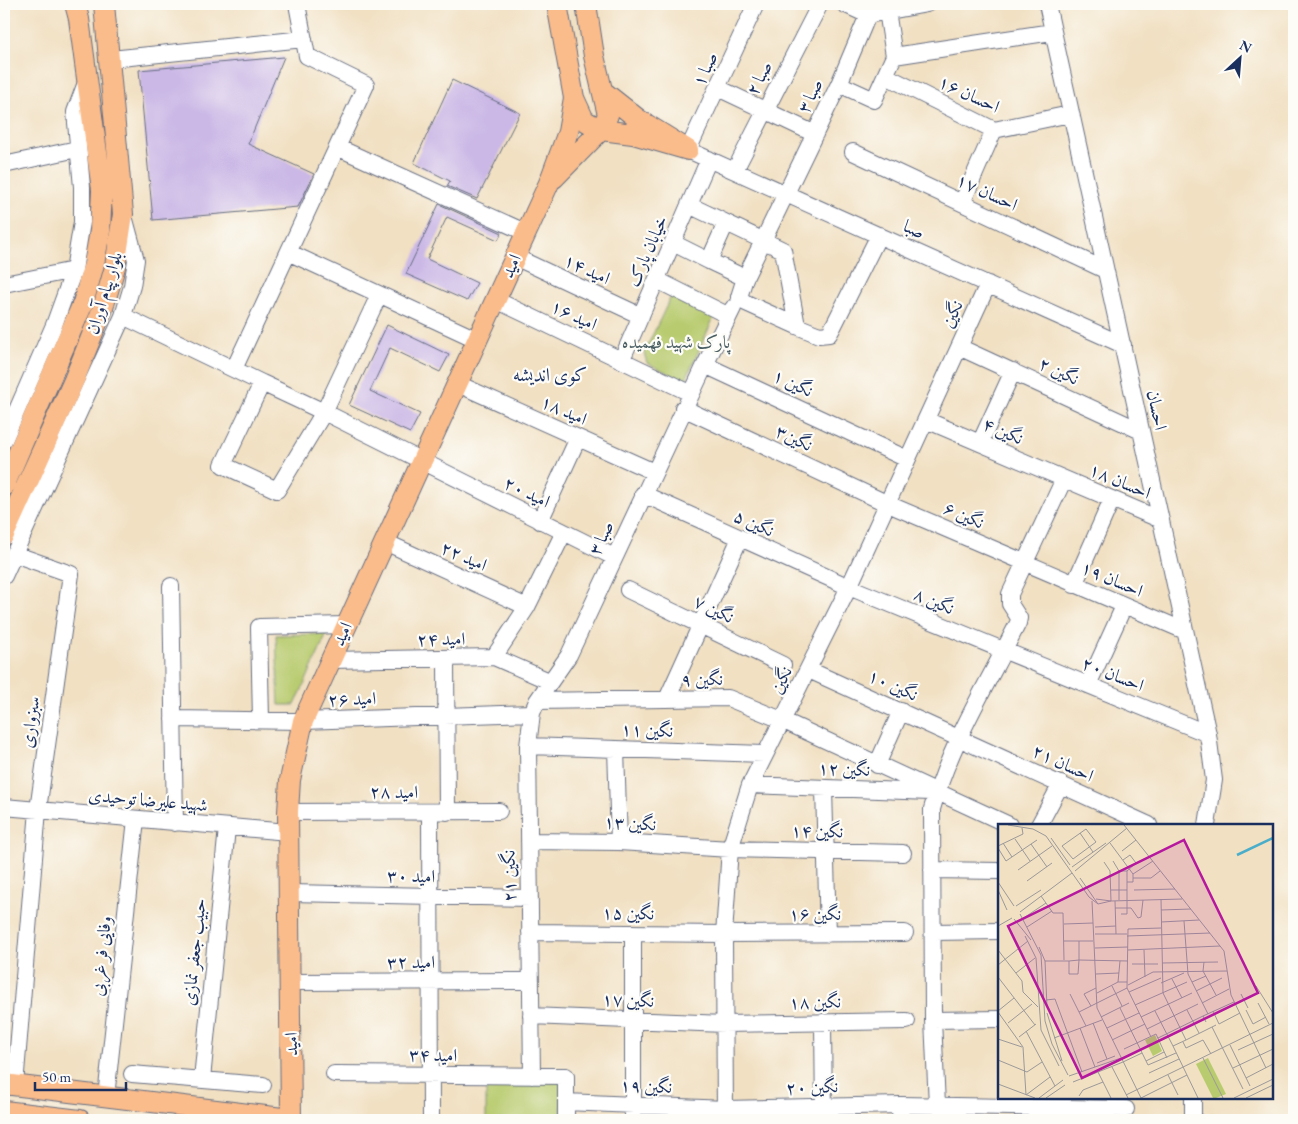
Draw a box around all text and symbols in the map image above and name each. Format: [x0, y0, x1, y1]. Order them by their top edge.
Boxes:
north arrow [1216, 32, 1266, 82]
text: N [1237, 36, 1255, 57]
street label: صبا ۱ [687, 48, 722, 90]
street label: صبا ۲ [740, 57, 777, 99]
street label: احسان ۱۶ [935, 69, 1004, 118]
street label: صبا ۳ [791, 75, 828, 117]
street label: احسان ۱۷ [953, 167, 1022, 216]
street label: خیابان پارک [621, 212, 674, 291]
street label: صبا [900, 214, 929, 243]
street label: امید ۱۴ [560, 248, 614, 289]
street label: بلوار پیام آوران [80, 249, 132, 338]
street label: امید [495, 250, 526, 281]
street label: امید ۱۶ [547, 294, 601, 335]
street label: نگین [935, 296, 968, 331]
park label: پارک شهید فهمیده [622, 330, 732, 355]
street label: نگین ۲ [1035, 351, 1083, 390]
district label: کوی اندیشه [513, 362, 587, 387]
street label: نگین ۱ [769, 363, 817, 402]
street label: احسان [1142, 388, 1173, 432]
street label: امید ۱۸ [537, 389, 591, 430]
street label: نگین ۴ [979, 412, 1027, 449]
street label: نگین۳ [772, 419, 816, 456]
street label: احسان ۱۸ [1086, 457, 1155, 504]
street label: امید ۲۰ [500, 471, 554, 513]
street label: نگین ۶ [940, 496, 988, 534]
street label: نگین ۵ [730, 504, 778, 542]
street label: صبا ۳ [583, 517, 618, 559]
street label: امید ۲۲ [437, 535, 491, 576]
street label: احسان ۱۹ [1078, 555, 1147, 602]
street label: نگین ۸ [910, 582, 958, 619]
street label: نگین ۷ [690, 589, 738, 628]
street label: امید [326, 618, 357, 649]
street label: امید ۲۴ [417, 627, 465, 650]
street label: احسان ۲۰ [1079, 651, 1148, 696]
street label: نگین [764, 662, 797, 697]
street label: نگین ۱۰ [865, 663, 922, 706]
street label: نگین ۹ [681, 667, 723, 690]
street label: امید ۲۶ [327, 686, 377, 711]
street label: سبزواری [14, 695, 45, 749]
street label: نگین ۱۱ [620, 717, 674, 742]
street label: احسان ۲۱ [1029, 738, 1098, 787]
street label: نگین ۱۲ [817, 756, 871, 781]
street label: امید ۲۸ [370, 780, 418, 803]
street label: شهید علیرضا توحیدی [87, 783, 209, 817]
street label: نگین ۱۳ [603, 810, 657, 835]
street label: نگین ۱۴ [791, 819, 843, 842]
inset map [998, 824, 1273, 1099]
street label: نگین ۲۱ [497, 850, 520, 902]
street label: امید ۳۰ [387, 864, 436, 887]
street label: حبیب جعفر نمازی [176, 897, 212, 1007]
street label: نگین ۱۵ [602, 901, 654, 924]
street label: نگین ۱۶ [789, 902, 841, 925]
street label: وفایی فر غربی [85, 915, 118, 997]
street label: امید ۳۲ [387, 950, 435, 973]
street label: نگین ۱۷ [601, 987, 655, 1012]
street label: نگین ۱۸ [789, 990, 841, 1013]
street label: امید [279, 1032, 302, 1056]
street label: امید ۳۴ [409, 1043, 458, 1066]
scale bar [35, 1059, 126, 1091]
text: 50 m [42, 1067, 71, 1086]
street label: نگین ۱۹ [619, 1073, 673, 1098]
street label: نگین ۲۰ [785, 1074, 839, 1099]

